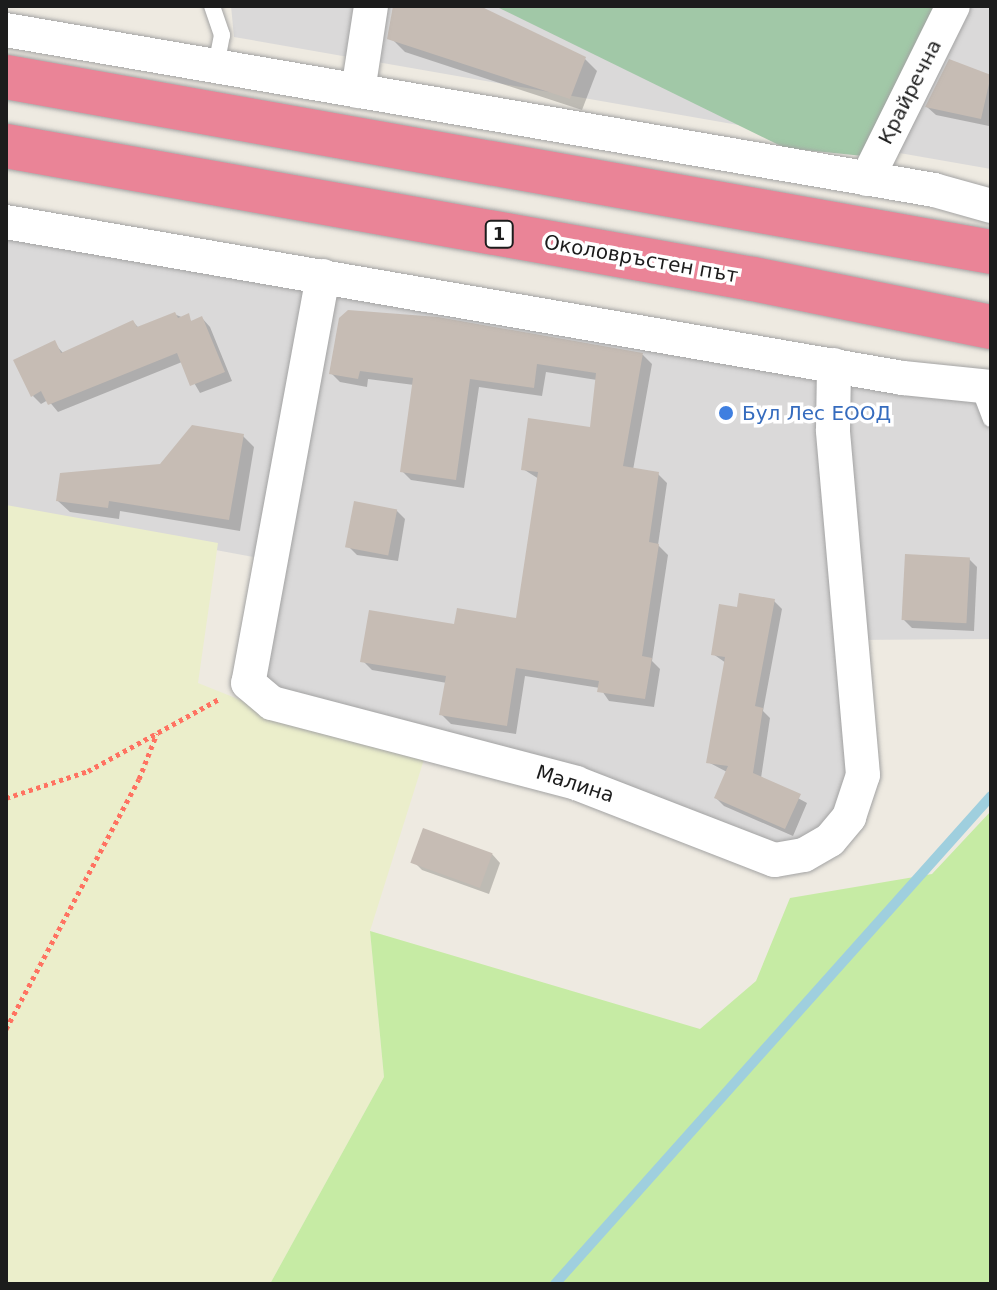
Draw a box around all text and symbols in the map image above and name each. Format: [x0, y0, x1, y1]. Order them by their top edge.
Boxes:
street label: Крайречна [873, 36, 947, 148]
road number: 1 [483, 220, 515, 248]
street label: Околовръстен път [542, 230, 740, 288]
place label: Бул Лес ЕООД [742, 401, 891, 425]
marker: Бул Лес ЕООД [717, 404, 735, 422]
street label: Малина [533, 760, 617, 808]

